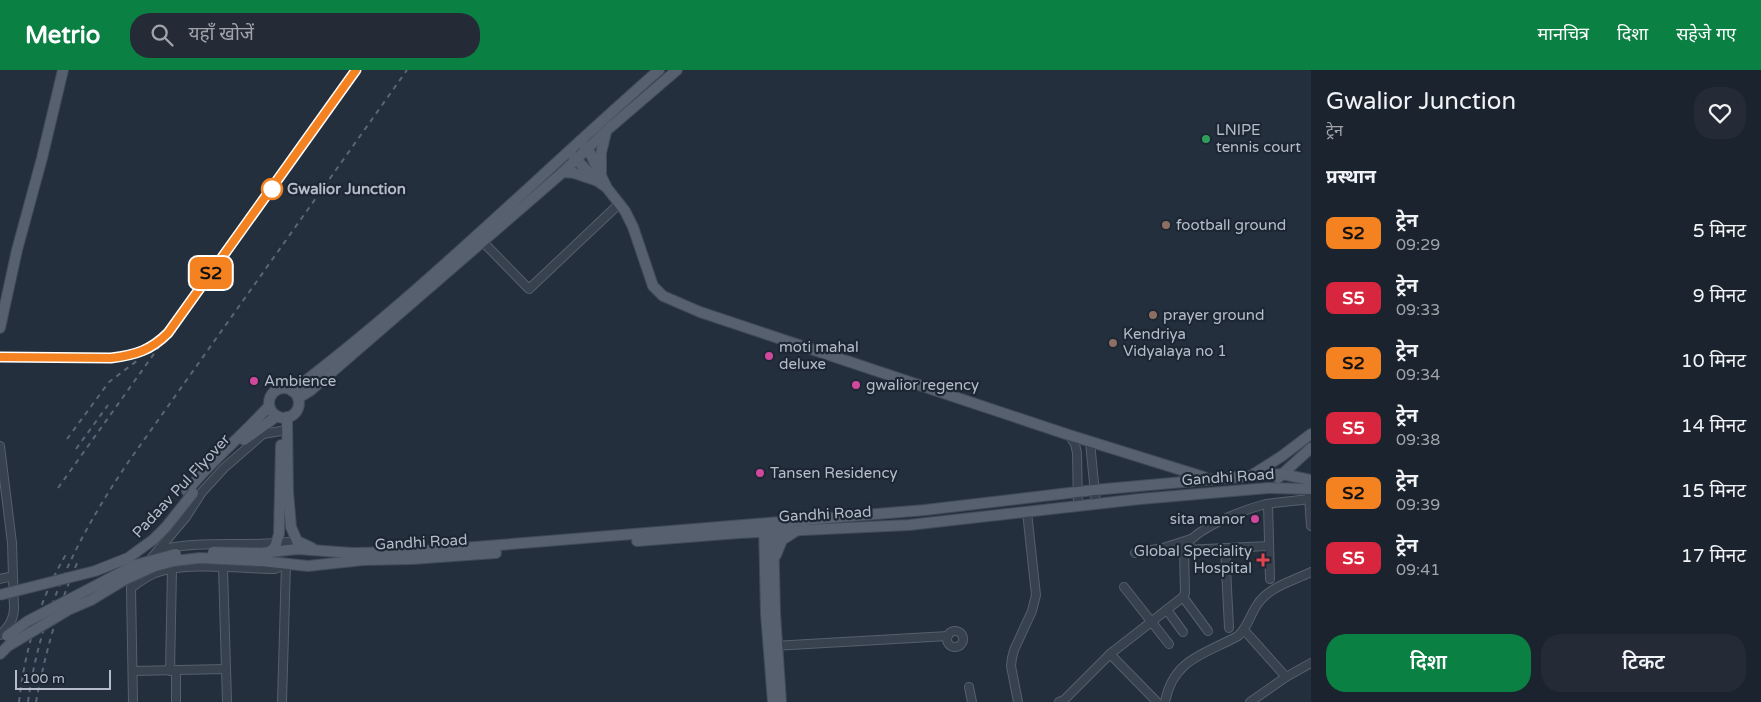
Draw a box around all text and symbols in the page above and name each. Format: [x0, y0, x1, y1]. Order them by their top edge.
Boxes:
search box [130, 13, 480, 58]
text: Metrio [25, 21, 100, 50]
icon: search [148, 21, 176, 49]
text: यहाँ खोजें [188, 23, 254, 45]
text: मानचित्र [1538, 23, 1589, 45]
text: दिशा [1617, 23, 1648, 45]
text: सहेजे गए [1676, 23, 1736, 45]
text: Gwalior Junction [1326, 87, 1516, 116]
button: heart [1694, 87, 1746, 139]
place label: LNIPE tennis court [1216, 121, 1301, 156]
text: ट्रेन [1326, 121, 1343, 141]
marker: LNIPE tennis court [1200, 133, 1212, 145]
text: प्रस्थान [1326, 166, 1376, 188]
marker: Gwalior Junction [261, 178, 283, 200]
place label: Gwalior Junction [287, 180, 406, 198]
text: ट्रेन [1396, 210, 1418, 232]
place label: football ground [1176, 216, 1286, 234]
marker: football ground [1160, 219, 1172, 231]
text: 5 मिनट [1693, 220, 1746, 242]
text: S2 [1342, 222, 1365, 244]
text: 09:29 [1396, 235, 1440, 255]
line badge: S2 [188, 257, 234, 289]
text: S2 [200, 262, 222, 284]
text: ट्रेन [1396, 275, 1418, 297]
text: 9 मिनट [1693, 285, 1746, 307]
text: S5 [1342, 287, 1365, 309]
text: 09:33 [1396, 300, 1440, 320]
place label: prayer ground [1163, 306, 1264, 324]
marker: prayer ground [1147, 309, 1159, 321]
place label: Kendriya Vidyalaya no 1 [1123, 325, 1227, 360]
marker: Kendriya Vidyalaya no 1 [1107, 337, 1119, 349]
place label: moti mahal deluxe [779, 338, 859, 373]
text: ट्रेन [1396, 340, 1418, 362]
marker: moti mahal deluxe [763, 350, 775, 362]
text: 10 मिनट [1681, 350, 1746, 372]
text: S2 [1342, 352, 1365, 374]
text: 09:34 [1396, 365, 1440, 385]
place label: Ambience [264, 372, 336, 390]
marker: Ambience [248, 375, 260, 387]
place label: gwalior regency [866, 376, 979, 394]
marker: gwalior regency [850, 379, 862, 391]
text: ट्रेन [1396, 405, 1418, 427]
text: 14 मिनट [1681, 415, 1746, 437]
text: S5 [1342, 417, 1365, 439]
street label: Padaav Pul Flyover [128, 430, 234, 541]
text: 09:38 [1396, 430, 1440, 450]
place label: Tansen Residency [770, 464, 897, 482]
street label: Gandhi Road [1181, 465, 1275, 489]
marker: Tansen Residency [754, 467, 766, 479]
text: ट्रेन [1396, 470, 1418, 492]
text: 15 मिनट [1681, 480, 1746, 502]
text: S2 [1342, 482, 1365, 504]
text: 09:39 [1396, 495, 1440, 515]
street label: Gandhi Road [778, 503, 872, 525]
place label: sita manor [1170, 510, 1245, 528]
marker: sita manor [1249, 513, 1261, 525]
street label: Gandhi Road [374, 531, 468, 553]
text: ट्रेन [1396, 535, 1418, 557]
place label: Global Speciality Hospital [1134, 542, 1252, 577]
text: 17 मिनट [1681, 545, 1746, 567]
text: S5 [1342, 547, 1365, 569]
marker: Global Speciality Hospital [1256, 553, 1270, 567]
text: 09:41 [1396, 560, 1440, 580]
button: दिशा [1326, 634, 1531, 692]
button: टिकट [1541, 634, 1746, 692]
scale bar [15, 667, 111, 690]
text: 100 m [22, 670, 65, 687]

